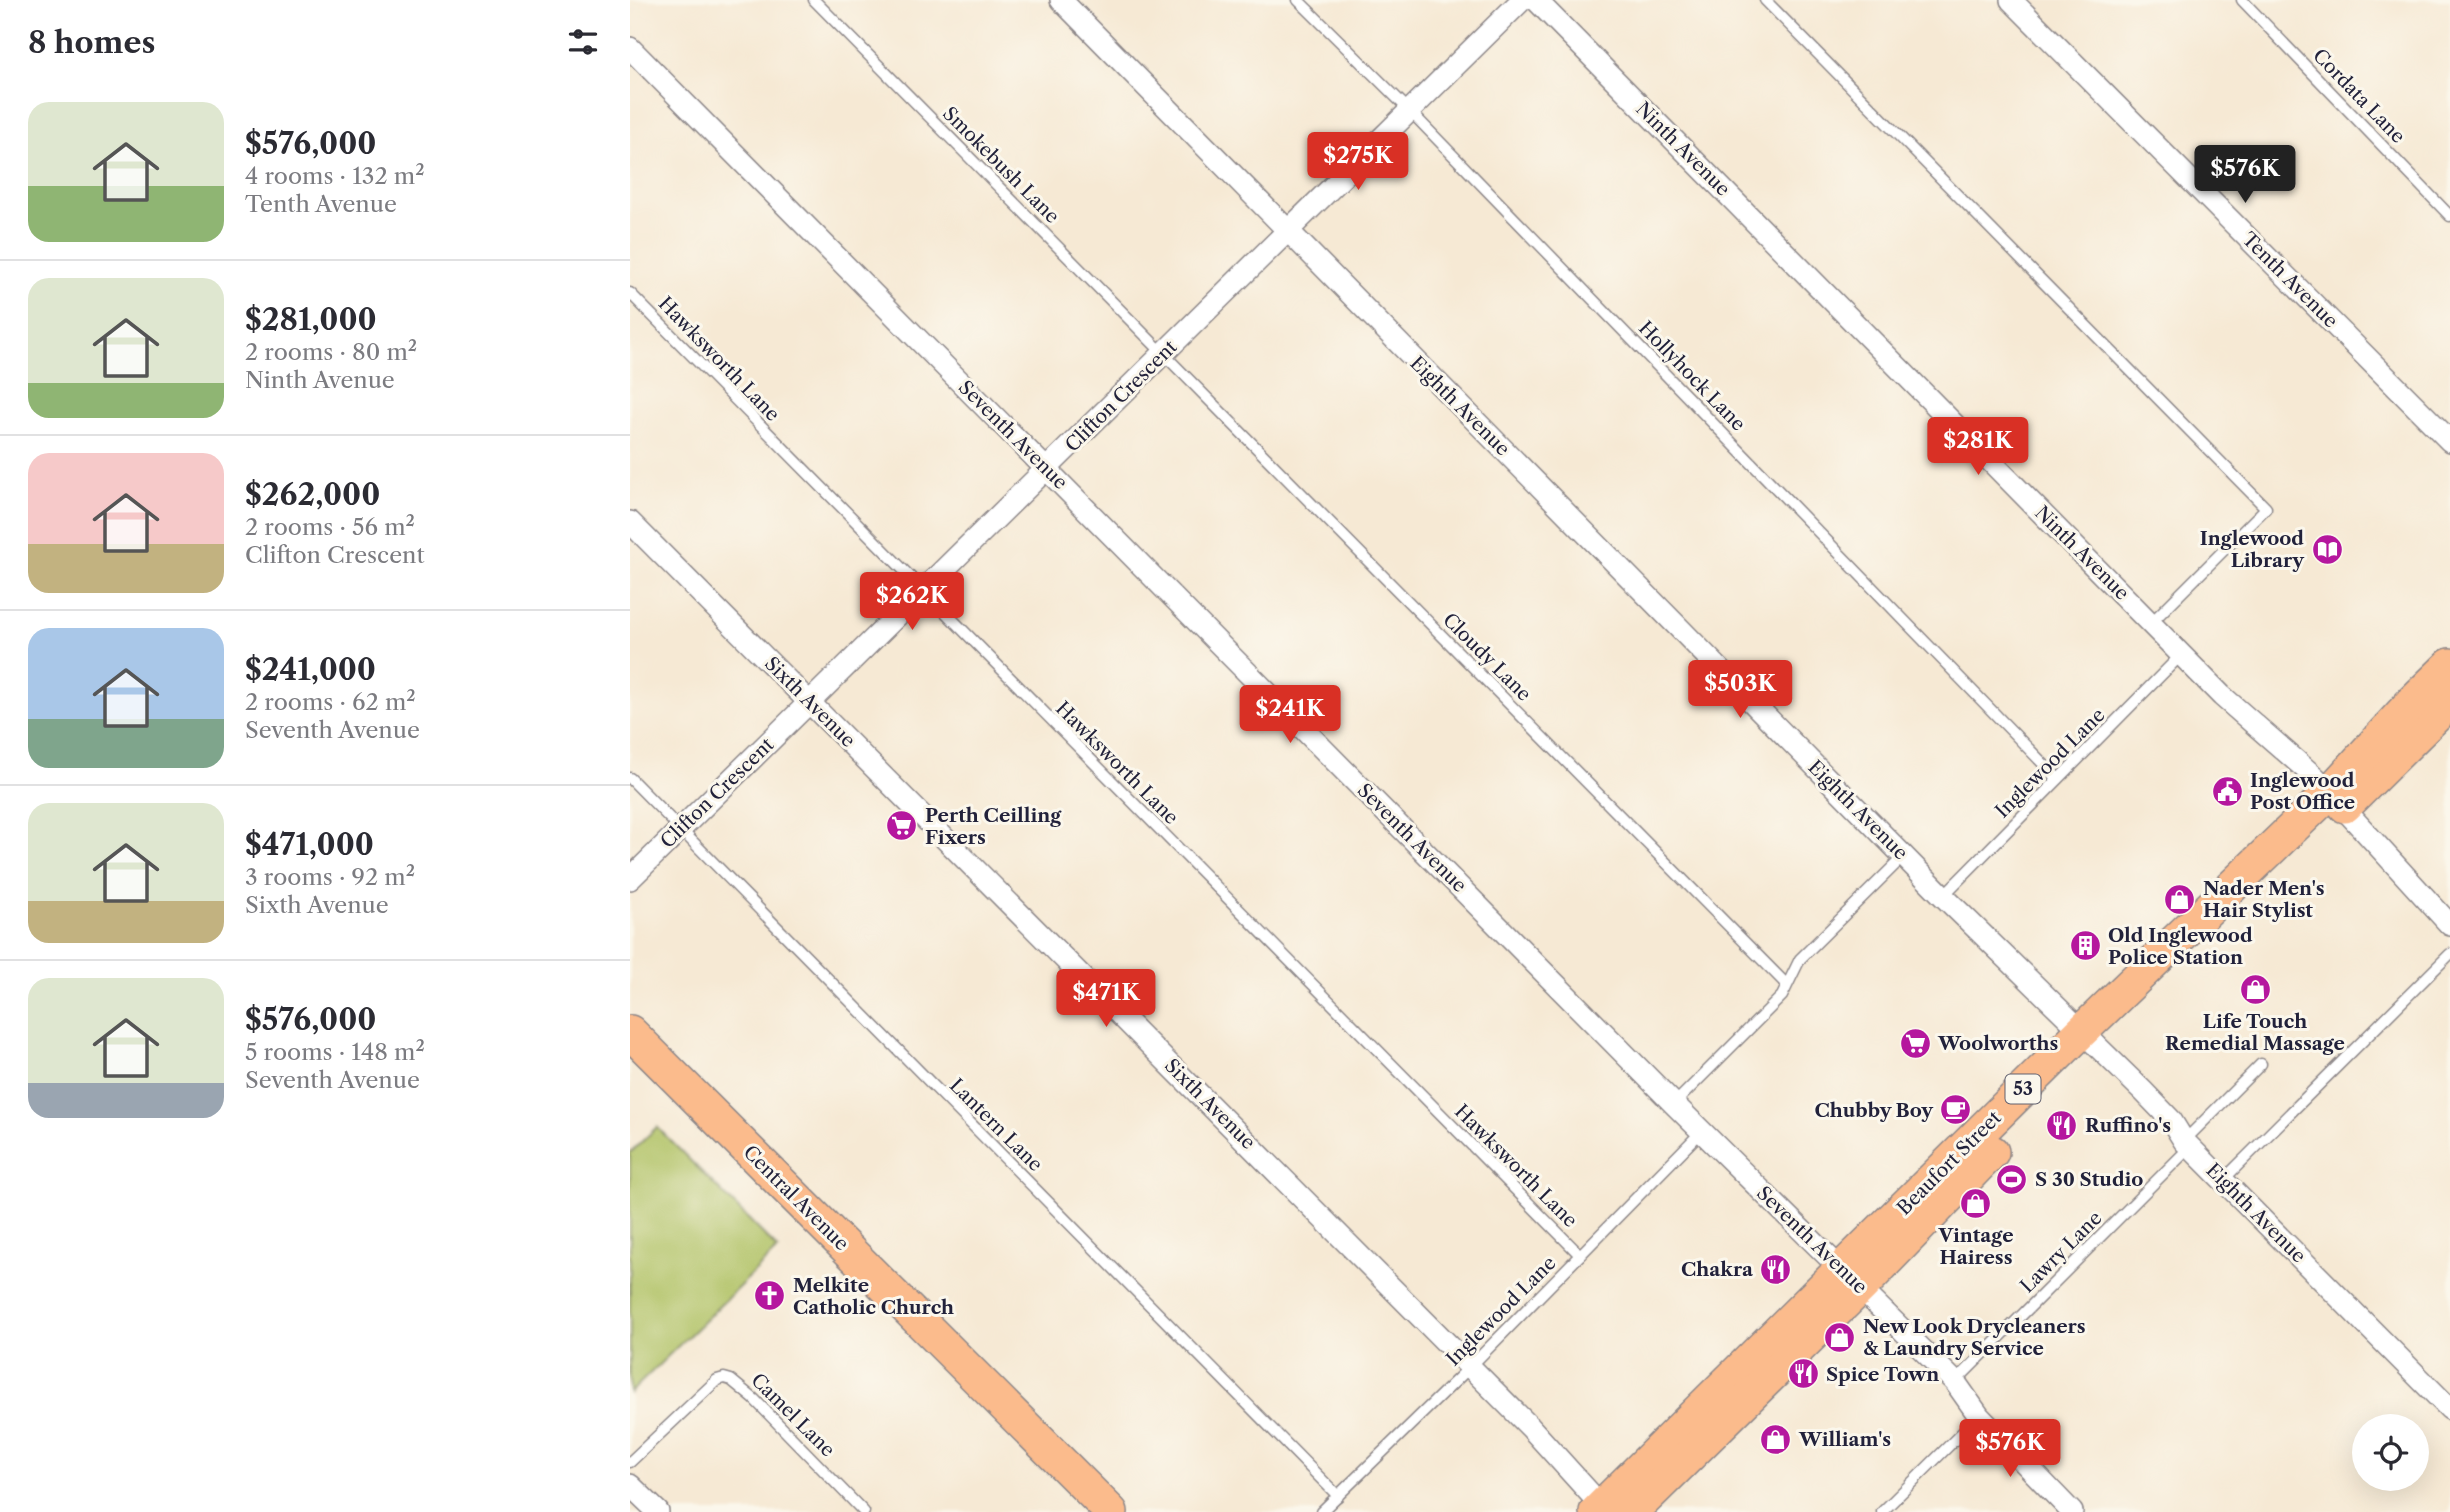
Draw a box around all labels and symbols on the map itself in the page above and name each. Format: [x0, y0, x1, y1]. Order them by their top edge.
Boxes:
street label: Cordata Lane [2308, 44, 2410, 148]
street label: Ninth Avenue [1631, 97, 1735, 201]
street label: Smokebush Lane [938, 102, 1064, 228]
pin: $275K [1309, 132, 1407, 192]
pin: $576K [2196, 146, 2294, 205]
street label: Tenth Avenue [2238, 228, 2342, 332]
street label: Hawksworth Lane [654, 292, 784, 426]
street label: Hollyhock Lane [1634, 316, 1750, 436]
street label: Clifton Crescent [1060, 335, 1182, 457]
street label: Eighth Avenue [1405, 351, 1515, 461]
street label: Seventh Avenue [954, 376, 1072, 494]
pin: $281K [1929, 418, 2027, 477]
street label: Ninth Avenue [2030, 501, 2134, 605]
place label: Inglewood Library [2200, 527, 2305, 572]
library icon: Inglewood Library [2310, 532, 2344, 566]
pin: $262K [863, 572, 961, 632]
street label: Cloudy Lane [1438, 608, 1536, 706]
street label: Sixth Avenue [760, 652, 860, 752]
pin: $503K [1691, 660, 1789, 720]
pin: $241K [1241, 686, 1339, 745]
street label: Hawksworth Lane [1051, 697, 1183, 829]
street label: Inglewood Lane [1991, 704, 2109, 822]
street label: Clifton Crescent [656, 733, 779, 853]
street label: Eighth Avenue [1803, 755, 1913, 865]
place label: Inglewood Post Office [2250, 769, 2355, 814]
public building icon: Inglewood Post Office [2210, 774, 2244, 808]
street label: Seventh Avenue [1353, 779, 1471, 897]
place label: Perth Ceilling Fixers [925, 804, 1062, 849]
supermarket icon: Perth Ceilling Fixers [885, 809, 919, 843]
place label: Nader Men's Hair Stylist [2203, 877, 2325, 922]
shop icon: Nader Men's Hair Stylist [2163, 882, 2197, 916]
place label: Old Inglewood Police Station [2108, 924, 2253, 969]
building icon: Old Inglewood Police Station [2068, 929, 2102, 963]
pin: $471K [1057, 970, 1155, 1029]
shop icon: Life Touch Remedial Massage [2238, 973, 2272, 1007]
place label: Life Touch Remedial Massage [2165, 1010, 2345, 1055]
supermarket icon: Woolworths [1898, 1026, 1932, 1060]
place label: Woolworths [1937, 1032, 2058, 1055]
street label: Sixth Avenue [1160, 1054, 1260, 1154]
street label: Lantern Lane [945, 1074, 1047, 1176]
road number: 53 [2006, 1074, 2040, 1104]
cafe icon: Chubby Boy [1939, 1093, 1973, 1127]
place label: Chubby Boy [1814, 1099, 1934, 1122]
street label: Hawksworth Lane [1450, 1100, 1582, 1232]
street label: Beaufort Street [1892, 1106, 2006, 1220]
restaurant icon: Ruffino's [2045, 1108, 2079, 1142]
place label: Ruffino's [2085, 1114, 2171, 1137]
street label: Central Avenue [739, 1141, 853, 1255]
street label: Eighth Avenue [2201, 1158, 2311, 1268]
sports icon: S 30 Studio [1995, 1162, 2029, 1196]
place label: S 30 Studio [2035, 1168, 2143, 1191]
street label: Seventh Avenue [1752, 1182, 1872, 1298]
shop icon: Vintage Hairess [1959, 1187, 1993, 1221]
street label: Lawry Lane [2015, 1206, 2107, 1298]
place label: Vintage Hairess [1937, 1224, 2014, 1269]
street label: Inglewood Lane [1442, 1252, 1560, 1370]
restaurant icon: Chakra [1759, 1252, 1793, 1286]
place label: Chakra [1681, 1258, 1754, 1281]
place label: Melkite Catholic Church [793, 1274, 954, 1319]
church icon: Melkite Catholic Church [753, 1279, 787, 1313]
place label: New Look Drycleaners & Laundry Service [1863, 1315, 2086, 1360]
shop icon: New Look Drycleaners & Laundry Service [1823, 1320, 1857, 1354]
restaurant icon: Spice Town [1786, 1357, 1820, 1391]
place label: Spice Town [1826, 1363, 1939, 1386]
street label: Camel Lane [746, 1368, 840, 1462]
pin: $576K [1961, 1420, 2059, 1479]
shop icon: William's [1759, 1422, 1793, 1456]
place label: William's [1798, 1428, 1891, 1451]

